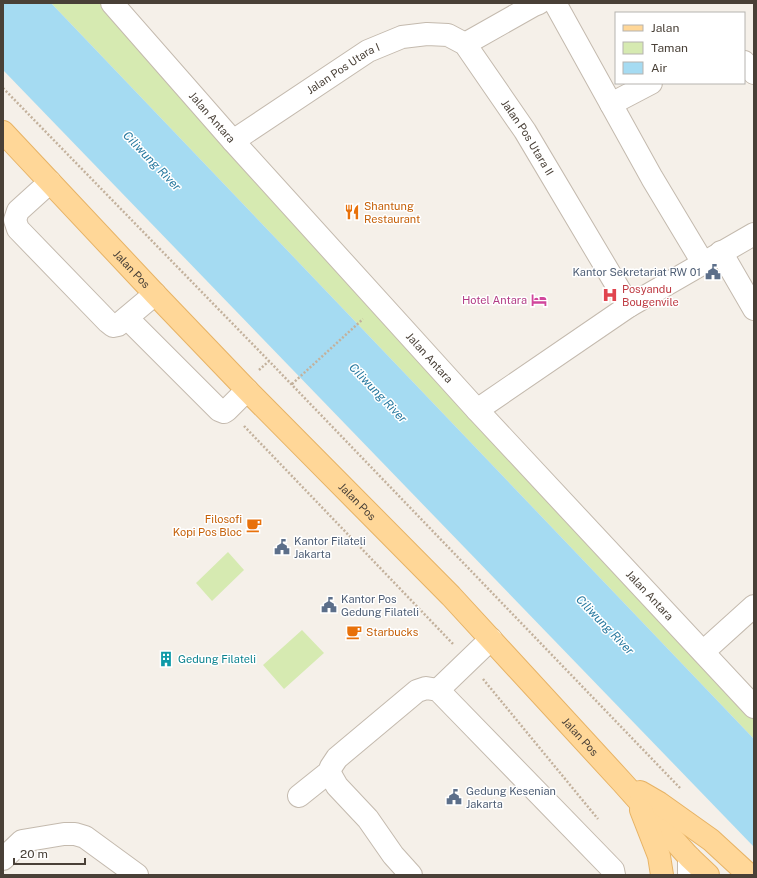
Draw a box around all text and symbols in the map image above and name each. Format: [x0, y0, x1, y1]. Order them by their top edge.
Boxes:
legend [615, 12, 745, 84]
text: Jalan [651, 21, 680, 35]
street label: Jalan Pos Utara I [304, 41, 381, 96]
text: Taman [651, 41, 688, 55]
text: Air [651, 61, 668, 75]
street label: Jalan Antara [187, 90, 238, 145]
street label: Jalan Pos Utara II [499, 97, 556, 178]
water label: Ciliwung River [120, 128, 184, 194]
place label: Shantung Restaurant [364, 200, 420, 225]
restaurant icon: Shantung Restaurant [343, 203, 361, 221]
street label: Jalan Pos [111, 248, 153, 291]
public building icon: Kantor Sekretariat RW 01 [704, 263, 722, 281]
place label: Kantor Sekretariat RW 01 [572, 266, 701, 278]
place label: Posyandu Bougenvile [622, 283, 679, 308]
hospital icon: Posyandu Bougenvile [601, 286, 619, 304]
hotel icon: Hotel Antara [530, 291, 548, 309]
place label: Hotel Antara [462, 294, 527, 306]
street label: Jalan Antara [404, 330, 455, 385]
water label: Ciliwung River [346, 360, 410, 426]
street label: Jalan Pos [336, 480, 379, 523]
place label: Filosofi Kopi Pos Bloc [173, 513, 242, 538]
cafe icon: Filosofi Kopi Pos Bloc [245, 516, 263, 534]
place label: Kantor Filateli Jakarta [294, 535, 366, 560]
public building icon: Kantor Filateli Jakarta [273, 538, 291, 556]
street label: Jalan Antara [624, 568, 676, 622]
water label: Ciliwung River [573, 592, 637, 658]
place label: Kantor Pos Gedung Filateli [341, 593, 419, 618]
public building icon: Kantor Pos Gedung Filateli [320, 596, 338, 614]
cafe icon: Starbucks [345, 623, 363, 641]
place label: Starbucks [366, 626, 419, 638]
building icon: Gedung Filateli [157, 650, 175, 668]
place label: Gedung Filateli [178, 653, 256, 665]
street label: Jalan Pos [560, 715, 601, 758]
place label: Gedung Kesenian Jakarta [466, 785, 556, 810]
public building icon: Gedung Kesenian Jakarta [445, 788, 463, 806]
scale bar [14, 840, 85, 866]
text: 20 m [20, 847, 48, 861]

